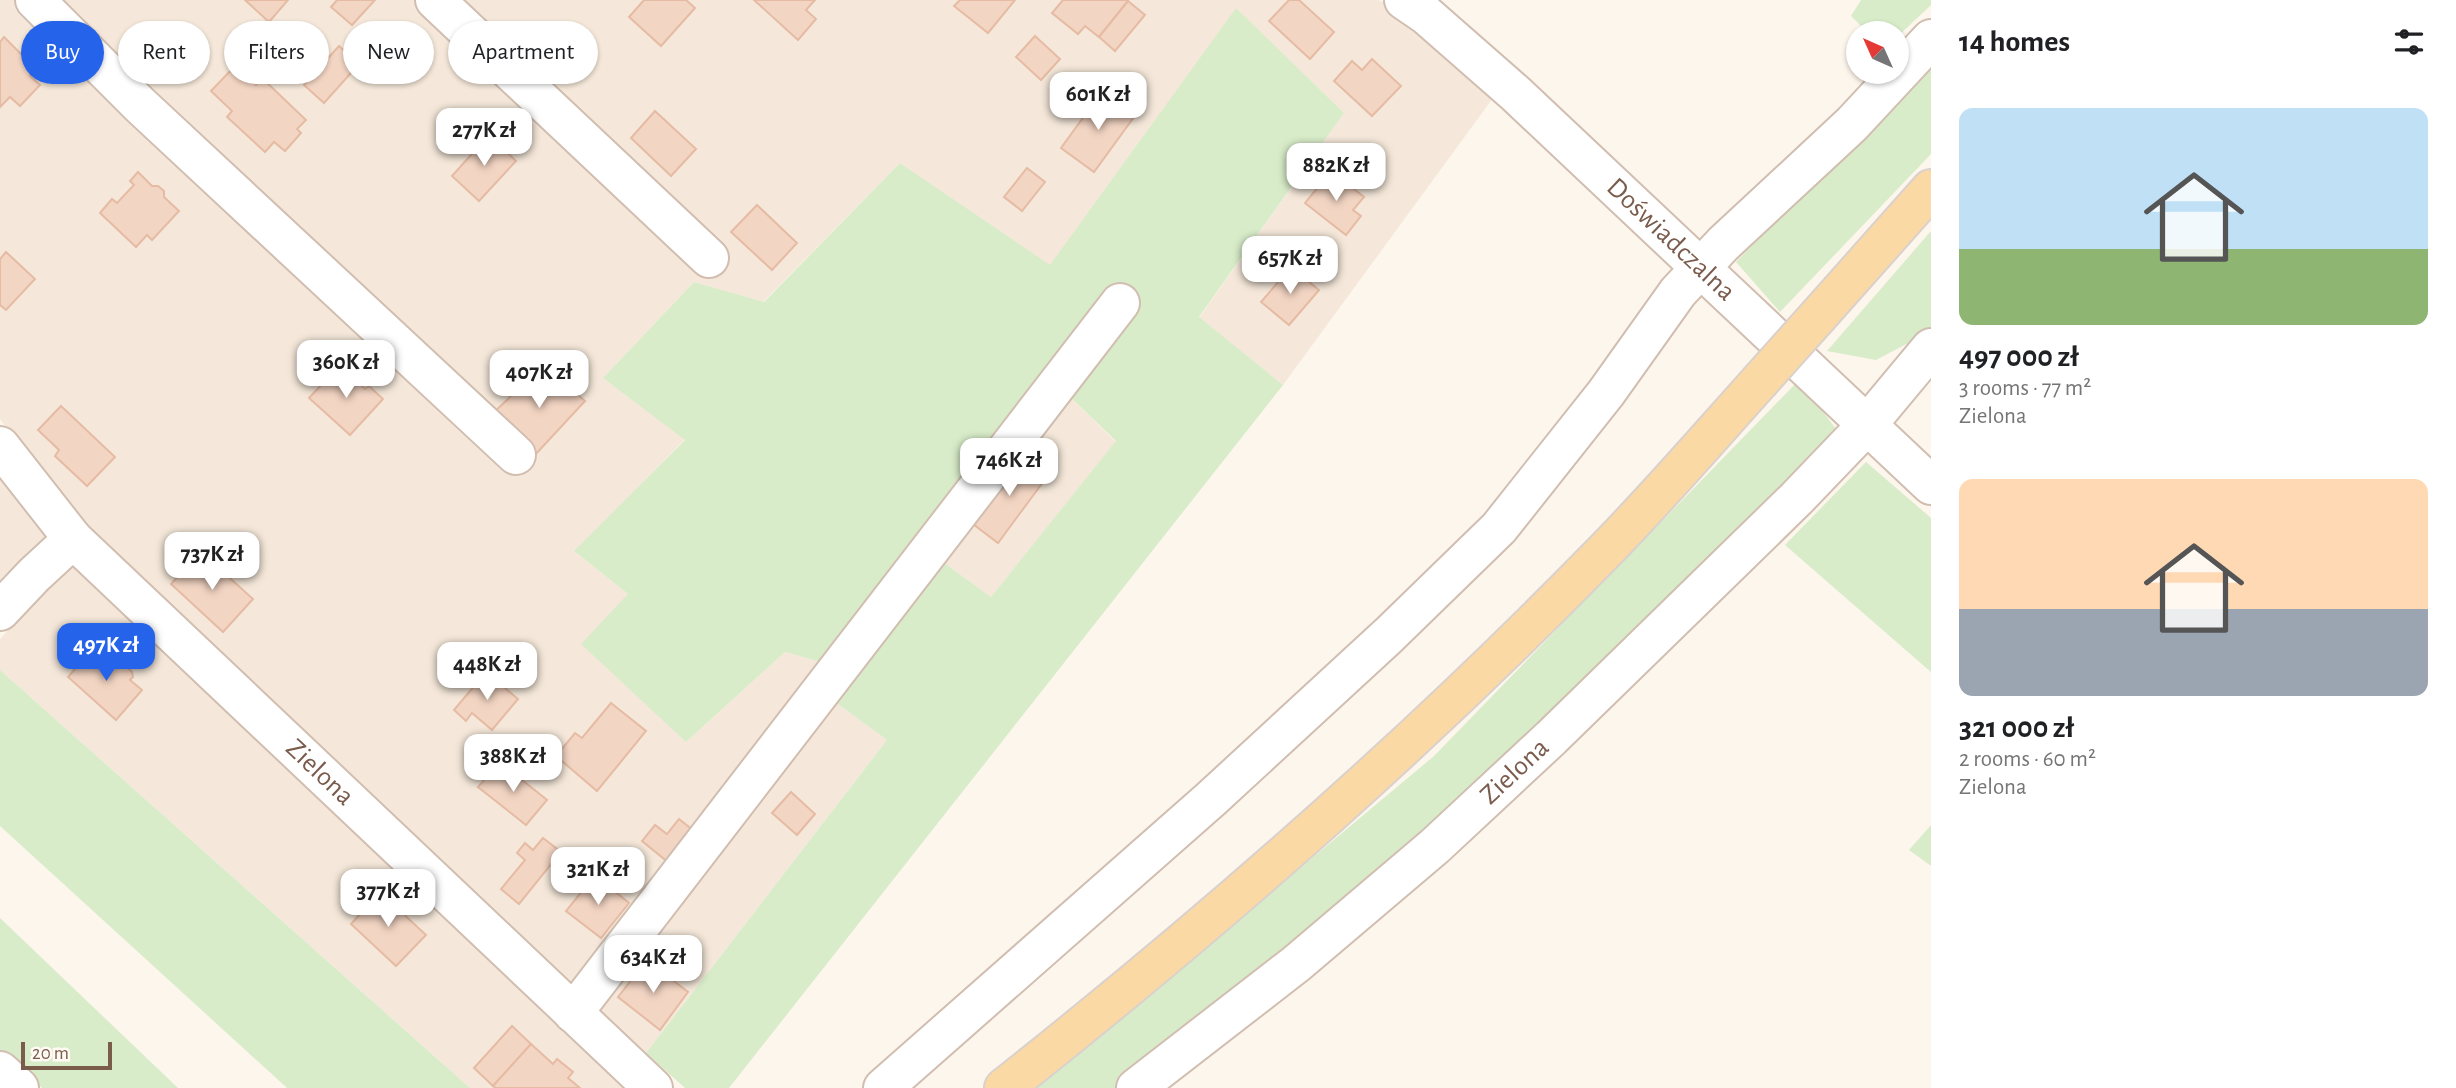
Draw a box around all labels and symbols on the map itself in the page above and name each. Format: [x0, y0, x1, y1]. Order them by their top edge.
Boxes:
north arrow [1846, 21, 1909, 84]
pin: 601K zł [1033, 72, 1163, 132]
pin: 277K zł [419, 108, 549, 168]
pin: 882K zł [1271, 144, 1401, 203]
street label: Doświadczalna [1601, 173, 1740, 307]
pin: 657K zł [1225, 236, 1355, 296]
pin: 360K zł [281, 340, 411, 400]
pin: 407K zł [474, 350, 604, 410]
pin: 746K zł [944, 438, 1074, 498]
pin: 737K zł [147, 532, 277, 592]
pin: 497K zł [41, 624, 171, 683]
pin: 448K zł [422, 642, 552, 702]
street label: Zielona [1475, 733, 1555, 810]
street label: Zielona [280, 734, 359, 811]
pin: 388K zł [448, 734, 578, 794]
pin: 321K zł [533, 848, 663, 907]
pin: 377K zł [323, 870, 453, 929]
pin: 634K zł [588, 936, 718, 995]
scale bar [21, 1039, 112, 1071]

